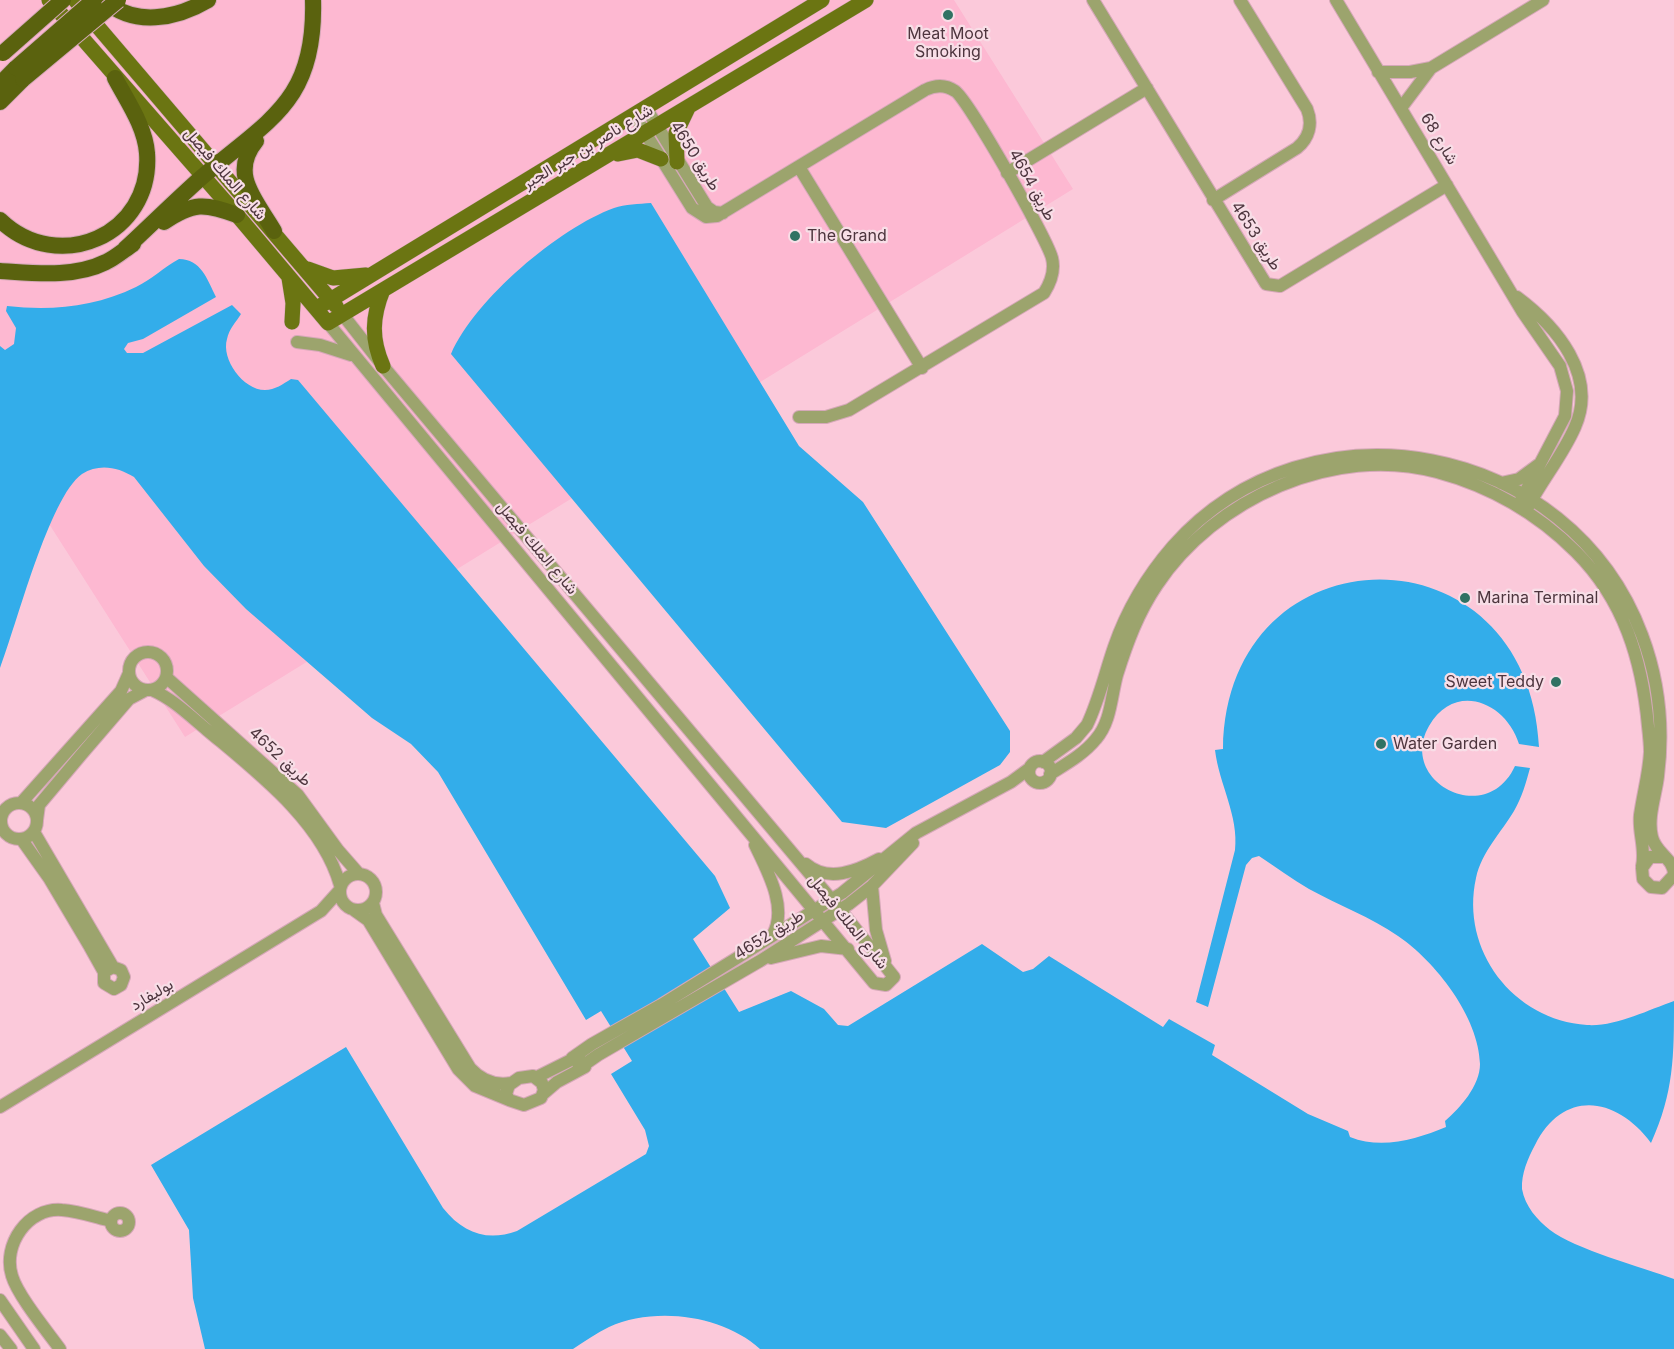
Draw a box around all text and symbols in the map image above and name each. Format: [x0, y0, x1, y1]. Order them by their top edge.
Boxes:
marker: Meat Moot Smoking [941, 8, 955, 22]
place label: Meat Moot Smoking [907, 24, 989, 62]
street label: شارع ناصر بن جبر الجبر [520, 101, 656, 193]
street label: شارع 68 [1416, 110, 1462, 168]
street label: طريق 4650 [666, 118, 724, 194]
street label: شارع الملك فيصل [180, 124, 270, 224]
street label: طريق 4654 [1005, 146, 1059, 224]
street label: طريق 4653 [1227, 198, 1285, 274]
place label: The Grand [807, 226, 887, 246]
marker: The Grand [788, 229, 802, 243]
street label: شارع الملك فيصل [492, 497, 582, 599]
place label: Marina Terminal [1477, 588, 1598, 608]
marker: Marina Terminal [1458, 591, 1472, 605]
place label: Sweet Teddy [1445, 672, 1544, 692]
marker: Sweet Teddy [1549, 675, 1563, 689]
street label: طريق 4652 [245, 723, 315, 791]
place label: Water Garden [1393, 734, 1497, 754]
marker: Water Garden [1374, 737, 1388, 751]
street label: شارع الملك فيصل [804, 871, 892, 973]
street label: طريق 4652 [731, 906, 807, 964]
street label: بوليفارد [127, 975, 177, 1015]

